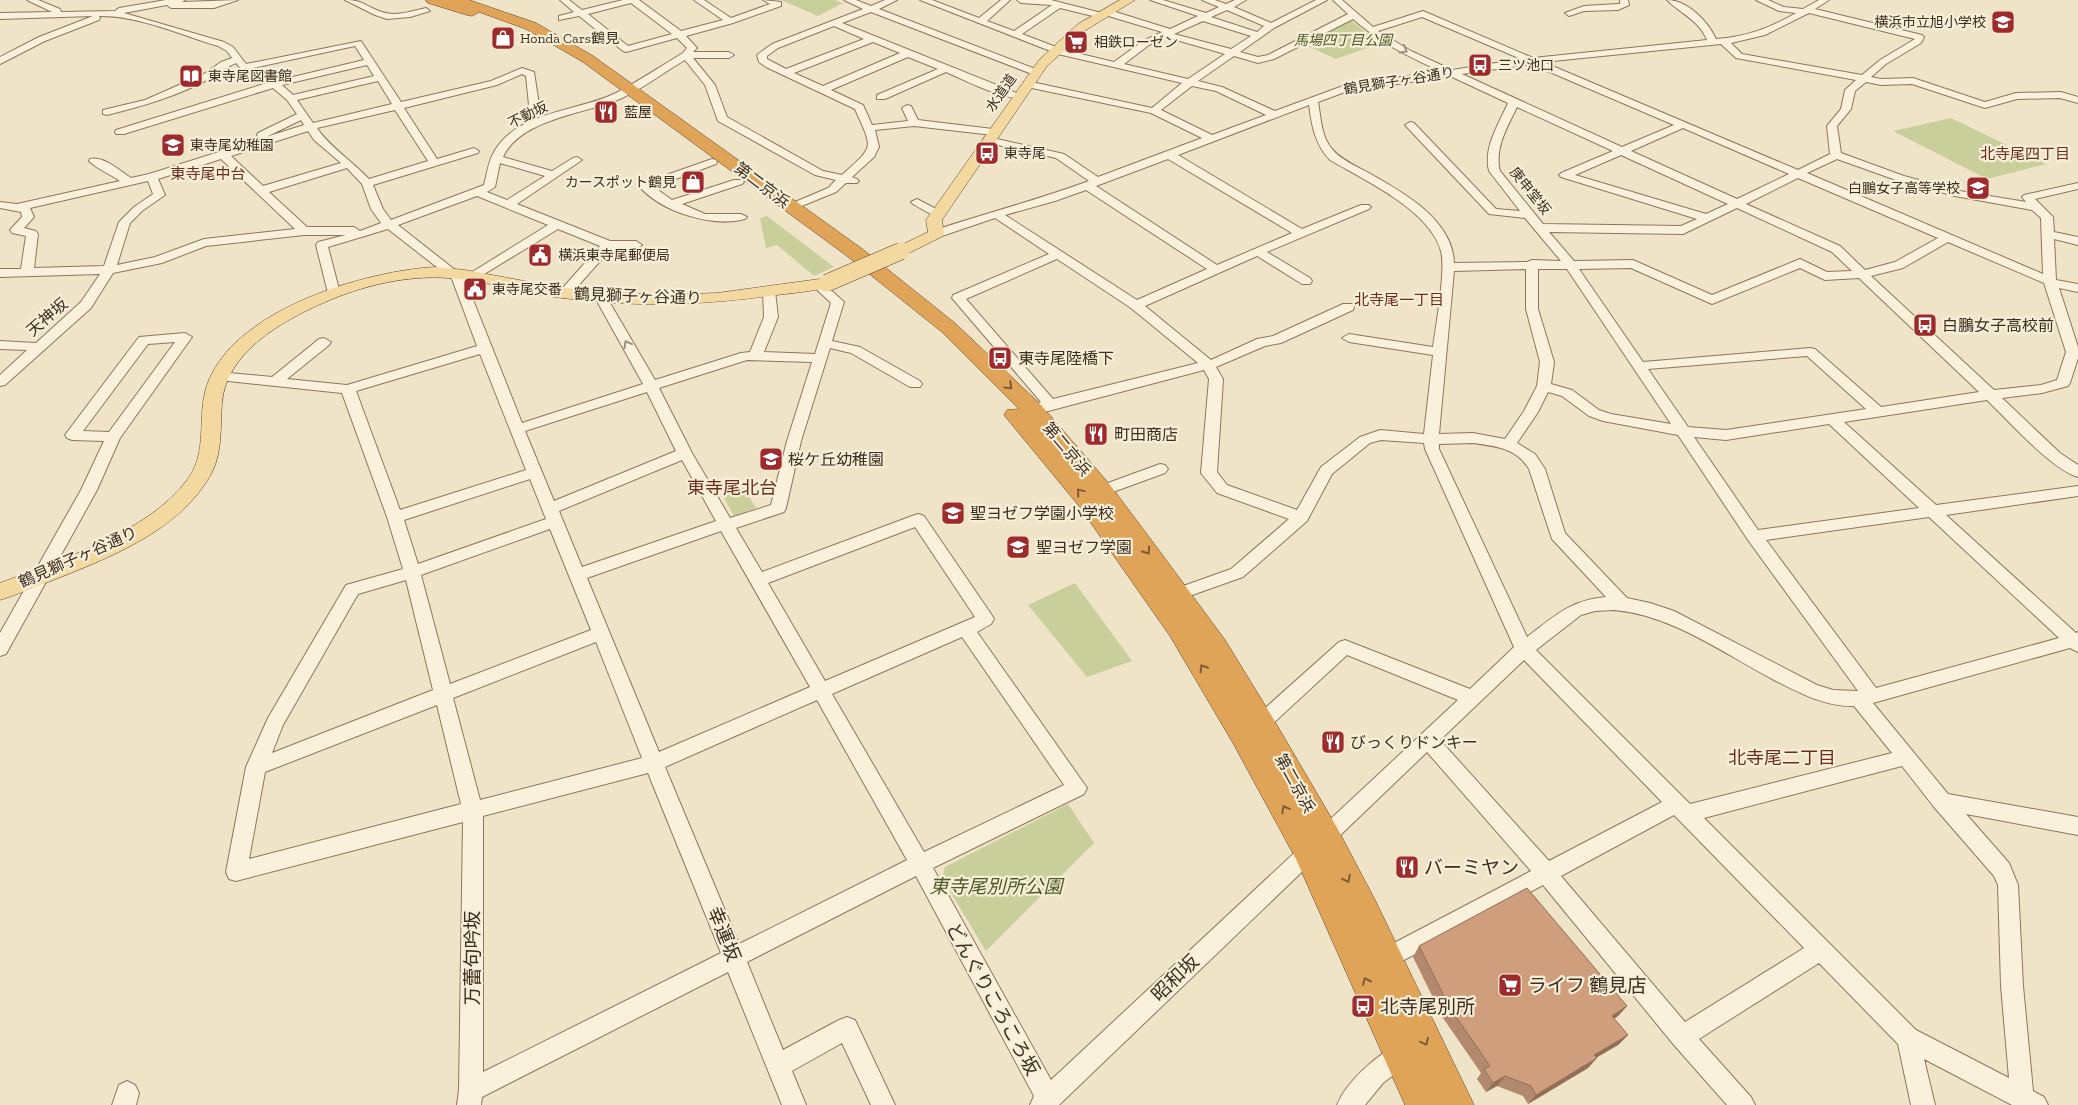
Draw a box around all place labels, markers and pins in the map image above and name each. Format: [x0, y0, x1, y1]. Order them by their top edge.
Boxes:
school or university icon: 横浜市立旭小学校 [1990, 9, 2016, 35]
place label: 横浜市立旭小学校 [1874, 14, 1986, 31]
shop icon: Honda Cars鶴見 [490, 25, 516, 51]
supermarket icon: 相鉄ローゼン [1063, 29, 1089, 55]
place label: Honda Cars鶴見 [520, 30, 619, 47]
place label: 相鉄ローゼン [1094, 34, 1178, 51]
bus stop icon: 三ツ池口 [1467, 52, 1493, 78]
place label: 三ツ池口 [1498, 57, 1554, 74]
library icon: 東寺尾図書館 [178, 63, 204, 89]
place label: 東寺尾図書館 [208, 68, 292, 85]
restaurant icon: 藍屋 [593, 99, 619, 125]
place label: 藍屋 [624, 104, 652, 121]
school or university icon: 東寺尾幼稚園 [160, 132, 186, 158]
place label: 東寺尾幼稚園 [190, 137, 274, 154]
bus stop icon: 東寺尾 [974, 140, 1000, 166]
place label: 東寺尾 [1004, 145, 1046, 162]
shop icon: カースポット鶴見 [680, 169, 706, 195]
place label: カースポット鶴見 [565, 174, 676, 191]
school or university icon: 白鵬女子高等学校 [1965, 175, 1991, 201]
place label: 白鵬女子高等学校 [1848, 180, 1960, 197]
public building icon: 横浜東寺尾郵便局 [527, 242, 553, 268]
place label: 横浜東寺尾郵便局 [558, 247, 670, 264]
public building icon: 東寺尾交番 [462, 276, 488, 302]
place label: 東寺尾交番 [492, 281, 562, 298]
bus stop icon: 白鵬女子高校前 [1912, 312, 1938, 338]
place label: 白鵬女子高校前 [1942, 316, 2054, 335]
bus stop icon: 東寺尾陸橋下 [987, 345, 1013, 371]
place label: 東寺尾陸橋下 [1018, 349, 1114, 368]
restaurant icon: 町田商店 [1083, 421, 1109, 447]
place label: 町田商店 [1114, 425, 1178, 444]
school or university icon: 桜ケ丘幼稚園 [758, 446, 784, 472]
place label: 桜ケ丘幼稚園 [788, 450, 884, 469]
school or university icon: 聖ヨゼフ学園小学校 [940, 500, 966, 526]
place label: 聖ヨゼフ学園小学校 [970, 504, 1114, 523]
school or university icon: 聖ヨゼフ学園 [1005, 534, 1031, 560]
place label: 聖ヨゼフ学園 [1036, 538, 1132, 557]
restaurant icon: びっくりドンキー [1320, 729, 1346, 755]
place label: びっくりドンキー [1350, 733, 1478, 752]
restaurant icon: バーミヤン [1394, 854, 1420, 880]
place label: バーミヤン [1424, 856, 1519, 879]
supermarket icon: ライフ 鶴見店 [1497, 972, 1523, 998]
place label: ライフ 鶴見店 [1528, 974, 1646, 997]
bus stop icon: 北寺尾別所 [1350, 993, 1376, 1019]
place label: 北寺尾別所 [1380, 995, 1475, 1018]

